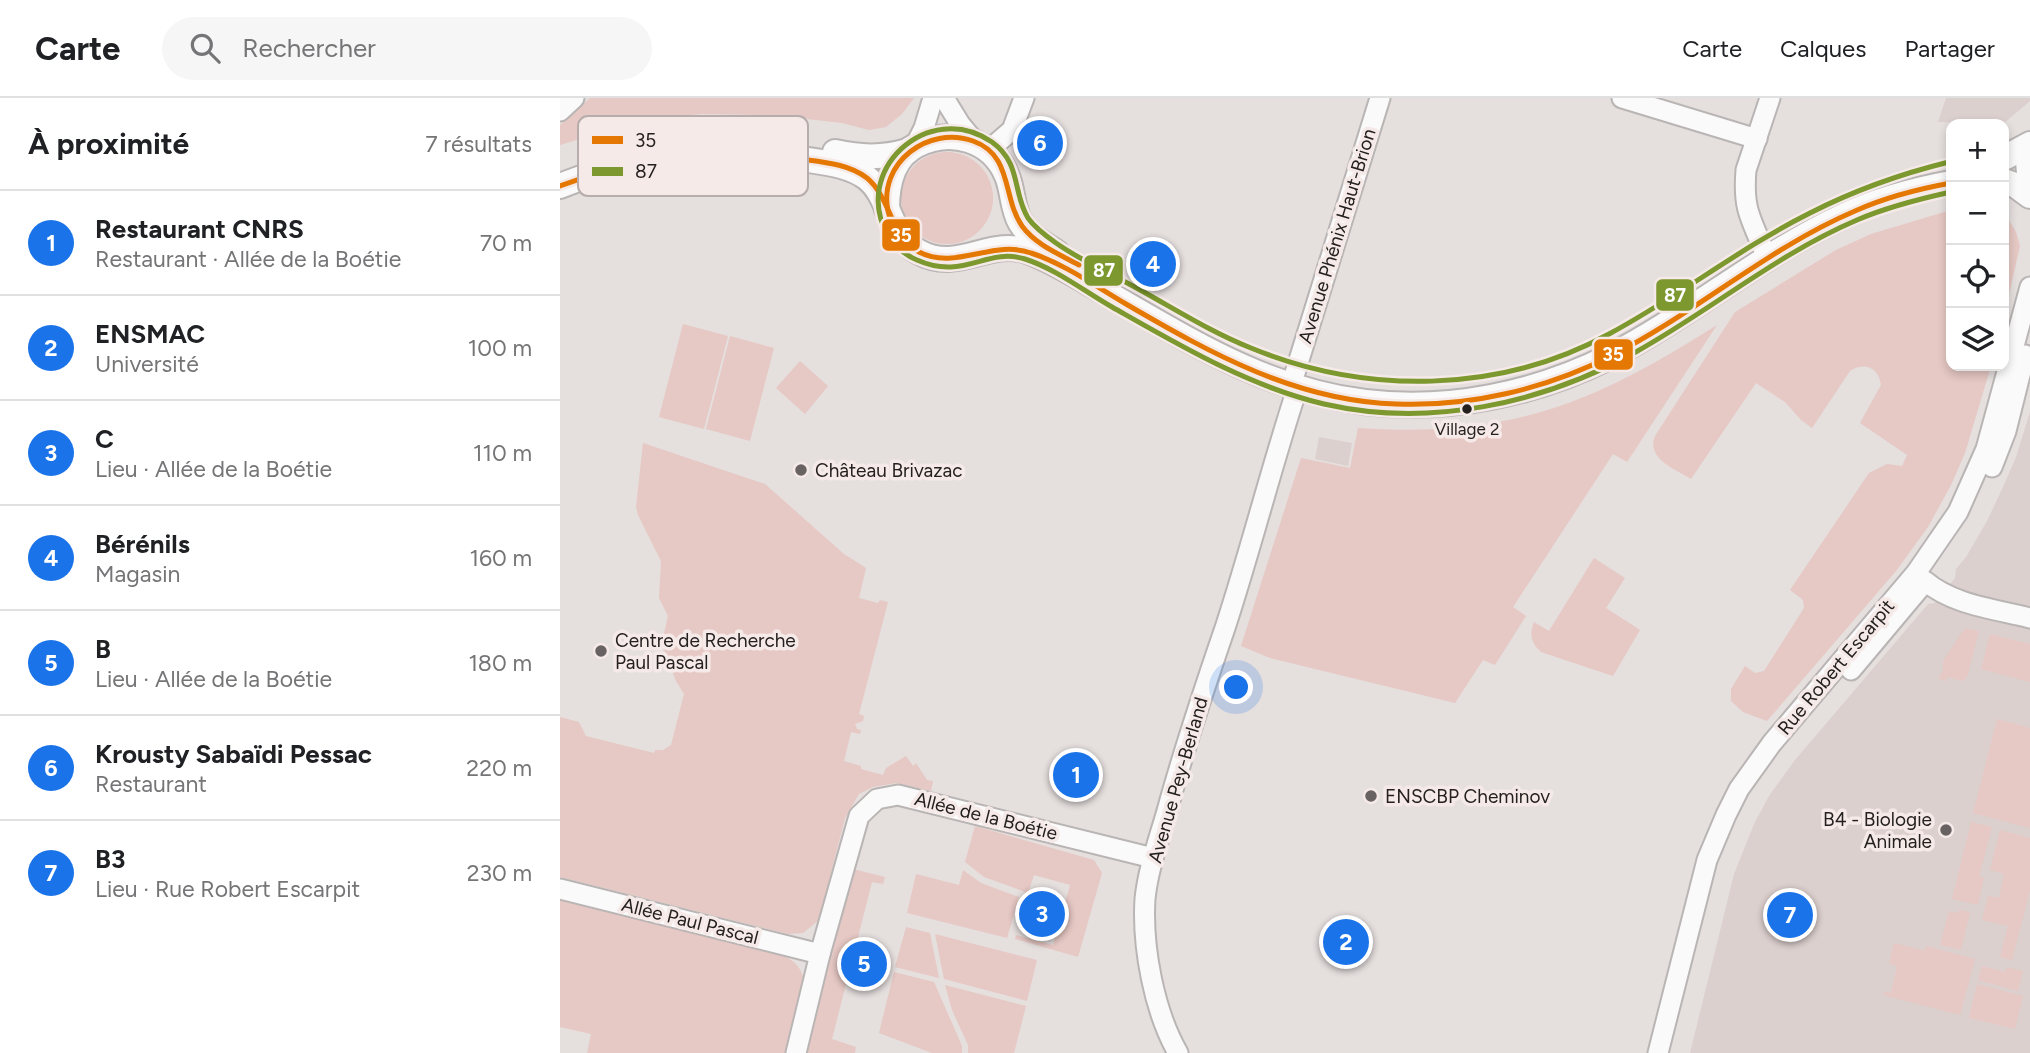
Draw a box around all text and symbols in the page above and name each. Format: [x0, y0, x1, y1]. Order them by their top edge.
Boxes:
search box [162, 17, 652, 80]
text: Carte [35, 29, 120, 68]
icon: search [186, 29, 224, 67]
text: Rechercher [242, 32, 376, 64]
text: Carte [1682, 34, 1742, 63]
text: Calques [1780, 34, 1866, 63]
text: Partager [1904, 34, 1995, 63]
legend [578, 116, 808, 196]
pin: 6 [1017, 117, 1063, 169]
map controls [1946, 119, 2009, 371]
button: + [1946, 119, 2009, 182]
text: À proximité [28, 125, 189, 162]
street label: Avenue Phénix Haut-Brion [1293, 126, 1381, 346]
text: 35 [635, 129, 656, 152]
text: 7 résultats [425, 130, 532, 158]
text: 87 [635, 160, 657, 183]
button: − [1946, 182, 2009, 245]
text: Restaurant CNRS [95, 213, 304, 245]
line badge: 35 [881, 218, 921, 252]
text: 35 [890, 224, 912, 247]
text: 1 [46, 229, 56, 257]
text: 70 m [480, 229, 532, 257]
pin: 4 [1130, 238, 1176, 290]
text: Restaurant · Allée de la Boétie [95, 245, 401, 273]
button: locate [1946, 245, 2009, 308]
line badge: 87 [1083, 254, 1124, 287]
text: 87 [1093, 259, 1115, 282]
line badge: 87 [1655, 278, 1695, 312]
text: 87 [1664, 284, 1686, 307]
button: layers [1946, 308, 2009, 371]
text: ENSMAC [95, 318, 205, 350]
text: 2 [44, 334, 58, 362]
text: 100 m [468, 334, 532, 362]
line badge: 35 [1593, 338, 1634, 371]
text: 35 [1602, 343, 1624, 366]
text: Université [95, 350, 199, 378]
marker: Village 2 [1460, 402, 1474, 416]
place label: Village 2 [1435, 419, 1499, 439]
text: C [95, 423, 114, 455]
text: 3 [45, 439, 57, 467]
text: 110 m [473, 439, 532, 467]
text: Lieu · Allée de la Boétie [95, 455, 332, 483]
place label: Château Brivazac [815, 459, 963, 482]
marker: Château Brivazac [793, 462, 809, 478]
text: Bérénils [95, 528, 190, 560]
text: 4 [44, 544, 58, 572]
text: 160 m [469, 544, 532, 572]
text: Magasin [95, 560, 180, 588]
street label: Rue Robert Escarpit [1773, 595, 1899, 739]
place label: Centre de Recherche Paul Pascal [615, 629, 796, 674]
text: B [95, 633, 111, 665]
marker: Centre de Recherche Paul Pascal [593, 643, 609, 659]
text: 5 [44, 649, 58, 677]
text: 180 m [468, 649, 532, 677]
text: Lieu · Allée de la Boétie [95, 665, 332, 693]
your location [1219, 670, 1253, 704]
street label: Avenue Pey-Berland [1143, 694, 1213, 866]
text: Krousty Sabaïdi Pessac [95, 738, 372, 770]
pin: 1 [1053, 749, 1099, 801]
text: 6 [44, 754, 58, 782]
text: 220 m [466, 754, 532, 782]
text: Restaurant [95, 770, 207, 798]
place label: ENSCBP Cheminov [1385, 785, 1550, 808]
street label: Allée de la Boétie [912, 787, 1060, 845]
marker: ENSCBP Cheminov [1363, 788, 1379, 804]
place label: B4 - Biologie Animale [1823, 808, 1932, 853]
marker: B4 - Biologie Animale [1938, 822, 1954, 838]
text: B3 [95, 843, 125, 875]
text: 7 [45, 859, 57, 887]
text: 230 m [467, 859, 532, 887]
text: Lieu · Rue Robert Escarpit [95, 875, 360, 903]
pin: 3 [1019, 888, 1065, 940]
pin: 7 [1767, 889, 1813, 941]
street label: Allée Paul Pascal [619, 893, 761, 949]
pin: 2 [1323, 916, 1369, 968]
pin: 5 [841, 938, 887, 990]

